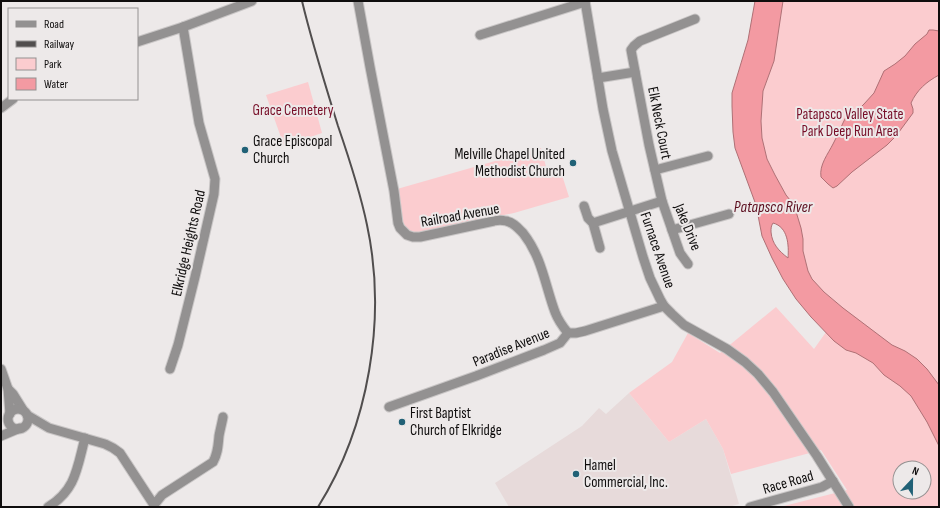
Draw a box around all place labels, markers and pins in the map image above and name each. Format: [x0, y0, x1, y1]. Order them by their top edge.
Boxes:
place label: Grace Episcopal Church [253, 132, 332, 168]
marker: Grace Episcopal Church [240, 145, 250, 155]
place label: Melville Chapel United Methodist Church [454, 145, 565, 181]
marker: Melville Chapel United Methodist Church [568, 158, 578, 168]
place label: First Baptist Church of Elkridge [410, 404, 502, 440]
marker: First Baptist Church of Elkridge [397, 417, 407, 427]
place label: Hamel Commercial, Inc. [584, 456, 668, 492]
marker: Hamel Commercial, Inc. [571, 469, 581, 479]

